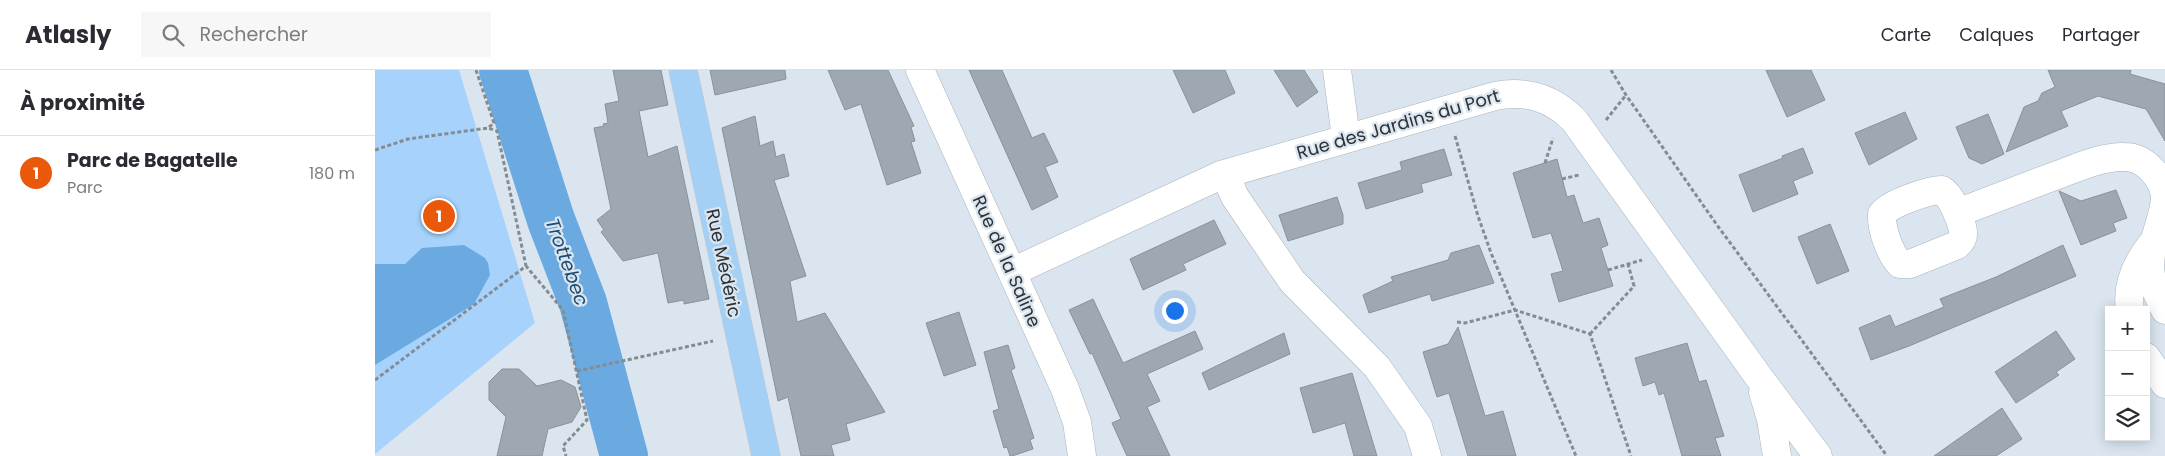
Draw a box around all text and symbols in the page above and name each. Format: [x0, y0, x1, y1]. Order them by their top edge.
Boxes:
search box [141, 12, 491, 57]
text: Atlasly [25, 18, 111, 51]
icon: search [159, 21, 187, 49]
text: Rechercher [199, 21, 308, 48]
text: Carte [1881, 22, 1931, 47]
text: Calques [1959, 22, 2034, 47]
text: Partager [2062, 22, 2140, 47]
street label: Rue des Jardins du Port [1293, 83, 1503, 165]
text: À proximité [20, 88, 145, 117]
text: Parc de Bagatelle [67, 147, 238, 174]
text: 1 [33, 162, 39, 185]
text: 180 m [309, 162, 355, 185]
text: Parc [67, 176, 103, 199]
street label: Rue de la Saline [967, 191, 1047, 331]
pin: 1 [423, 197, 455, 235]
street label: Rue Médéric [700, 206, 748, 320]
water label: Trottebec [539, 214, 595, 310]
your location [1162, 298, 1188, 324]
map controls [2105, 306, 2150, 441]
button: + [2105, 306, 2150, 351]
button: − [2105, 351, 2150, 396]
button: layers [2105, 396, 2150, 441]

